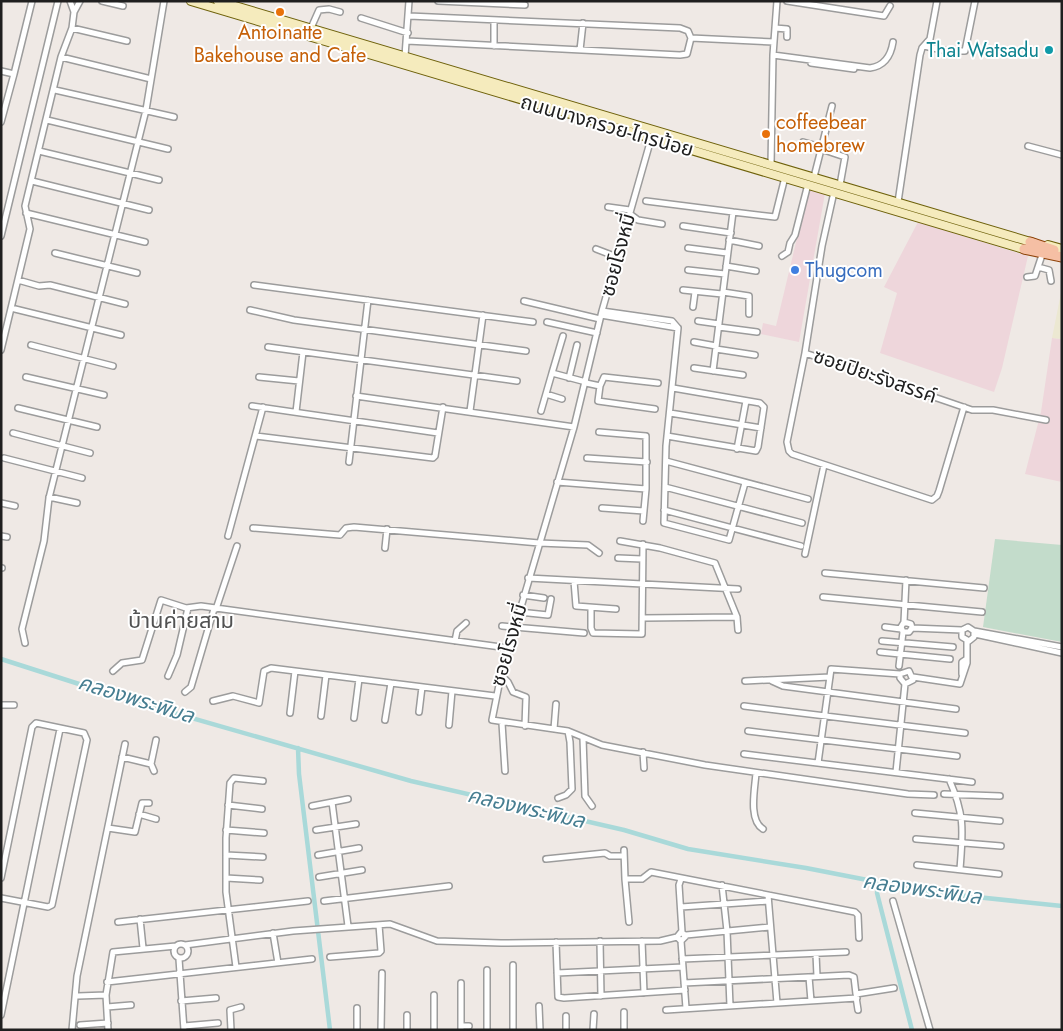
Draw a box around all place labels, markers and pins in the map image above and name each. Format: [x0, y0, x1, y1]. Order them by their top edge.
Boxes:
marker: Antoinatte Bakehouse and Cafe [274, 6, 286, 18]
place label: Antoinatte Bakehouse and Cafe [194, 18, 366, 70]
place label: Thai Watsadu [927, 36, 1039, 65]
marker: Thai Watsadu [1043, 44, 1055, 56]
place label: coffeebear homebrew [776, 108, 867, 160]
marker: coffeebear homebrew [760, 128, 772, 140]
place label: Thugcom [805, 256, 883, 285]
marker: Thugcom [789, 264, 801, 276]

